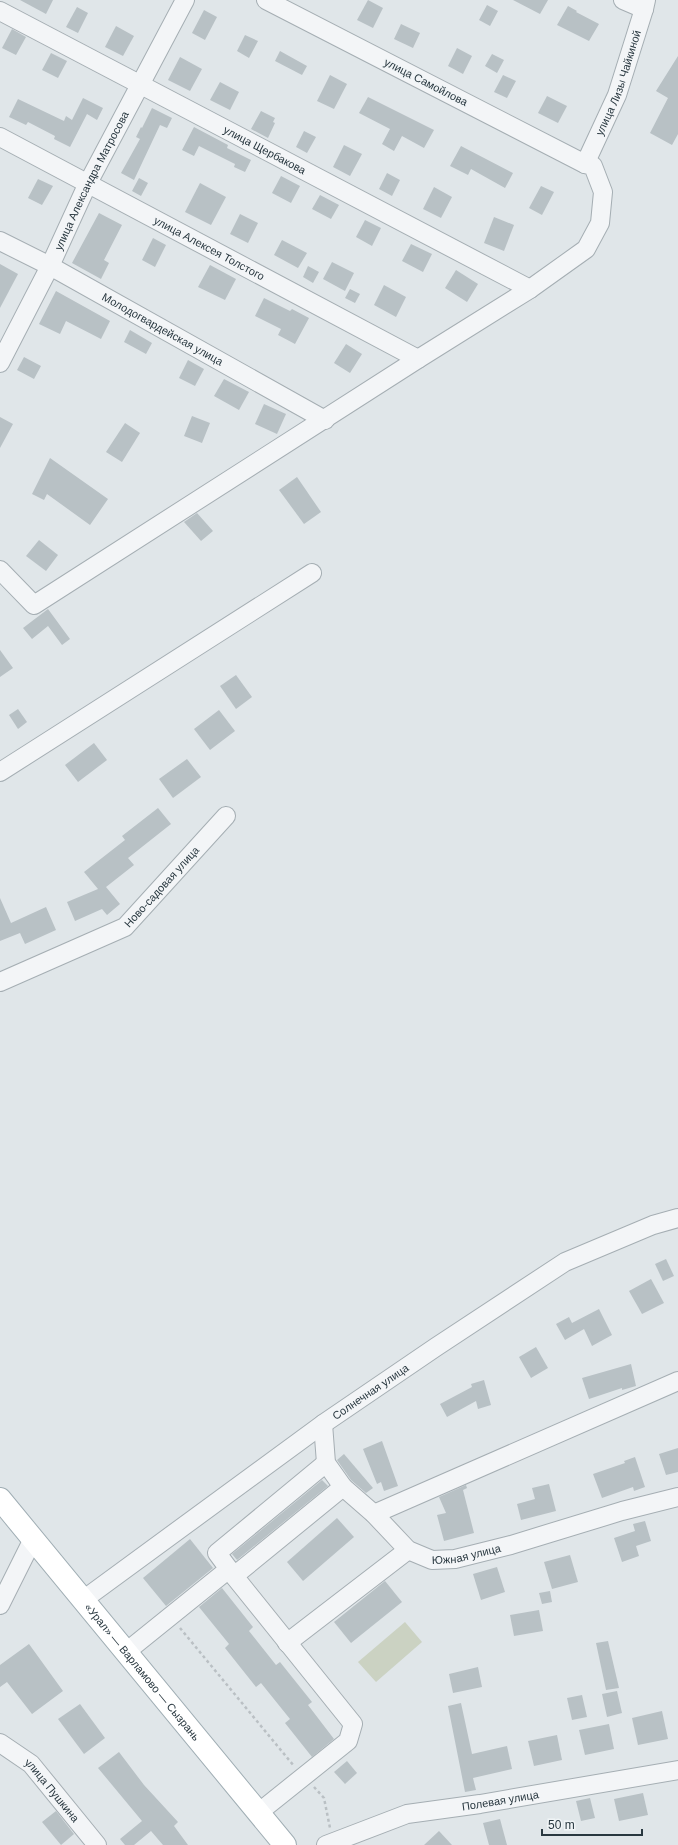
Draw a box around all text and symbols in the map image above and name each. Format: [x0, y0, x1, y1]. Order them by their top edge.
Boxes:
street label: улица Лизы Чайкиной [593, 29, 643, 137]
street label: улица Самойлова [382, 56, 470, 109]
street label: улица Александра Матросова [52, 108, 131, 252]
street label: улица Щербакова [222, 123, 309, 177]
street label: улица Алексея Толстого [152, 214, 267, 282]
street label: Молодогвардейская улица [100, 290, 226, 368]
street label: Ново-садовая улица [122, 843, 202, 930]
street label: Солнечная улица [330, 1361, 411, 1422]
street label: Южная улица [432, 1542, 503, 1566]
street label: «Урал» — Варламово — Сызрань [82, 1601, 203, 1743]
street label: улица Пушкина [23, 1756, 82, 1825]
street label: Полевая улица [461, 1788, 540, 1812]
scale bar [542, 1811, 642, 1837]
text: 50 m [548, 1818, 575, 1832]

